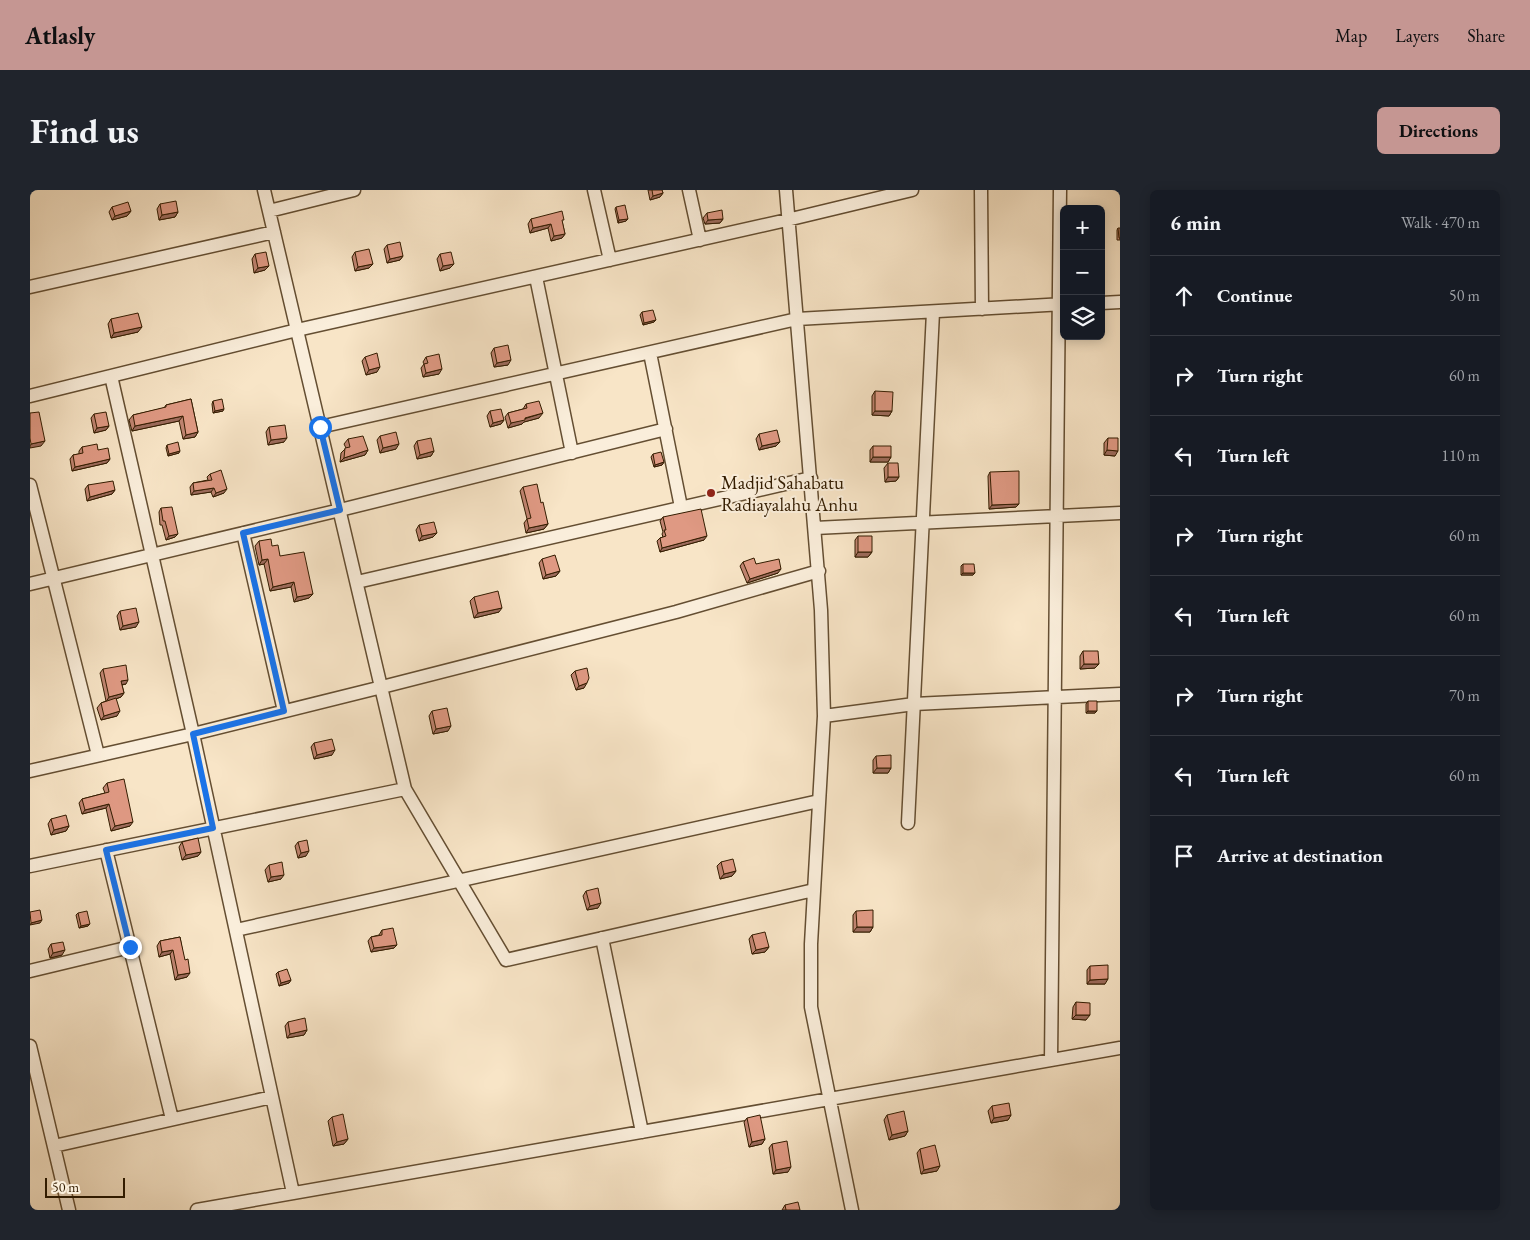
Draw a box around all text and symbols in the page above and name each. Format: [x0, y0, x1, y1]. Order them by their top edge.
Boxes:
text: Atlasly [25, 20, 95, 51]
text: Map [1335, 24, 1367, 47]
text: Layers [1395, 24, 1439, 47]
text: Share [1467, 24, 1505, 47]
button: Directions [1377, 107, 1500, 154]
text: Find us [30, 108, 139, 153]
map controls [1060, 205, 1105, 340]
button: + [1060, 205, 1105, 250]
text: 6 min [1170, 209, 1221, 236]
text: Walk · 470 m [1401, 212, 1480, 233]
button: − [1060, 250, 1105, 295]
icon: ahead [1170, 282, 1198, 310]
text: Continue [1217, 283, 1292, 308]
text: 50 m [1449, 285, 1480, 306]
button: layers [1060, 295, 1105, 340]
icon: right [1170, 362, 1198, 390]
text: Turn right [1217, 363, 1303, 388]
text: 60 m [1449, 365, 1480, 386]
route start [309, 416, 332, 439]
icon: left [1170, 442, 1198, 470]
text: Turn left [1217, 443, 1289, 468]
text: 110 m [1441, 445, 1480, 466]
place label: Madjid Sahabatu Radiayalahu Anhu [721, 470, 858, 517]
marker: Madjid Sahabatu Radiayalahu Anhu [705, 487, 717, 499]
icon: right [1170, 522, 1198, 550]
text: Turn right [1217, 523, 1303, 548]
text: 60 m [1449, 525, 1480, 546]
icon: left [1170, 602, 1198, 630]
text: Turn left [1217, 603, 1289, 628]
text: 60 m [1449, 605, 1480, 626]
icon: right [1170, 682, 1198, 710]
text: Turn right [1217, 683, 1303, 708]
text: 70 m [1449, 685, 1480, 706]
icon: left [1170, 762, 1198, 790]
text: Turn left [1217, 763, 1289, 788]
text: 60 m [1449, 765, 1480, 786]
icon: arrive [1170, 842, 1198, 870]
text: Arrive at destination [1217, 843, 1383, 868]
route end [119, 936, 142, 959]
scale bar [45, 1175, 125, 1198]
text: 50 m [52, 1178, 79, 1196]

